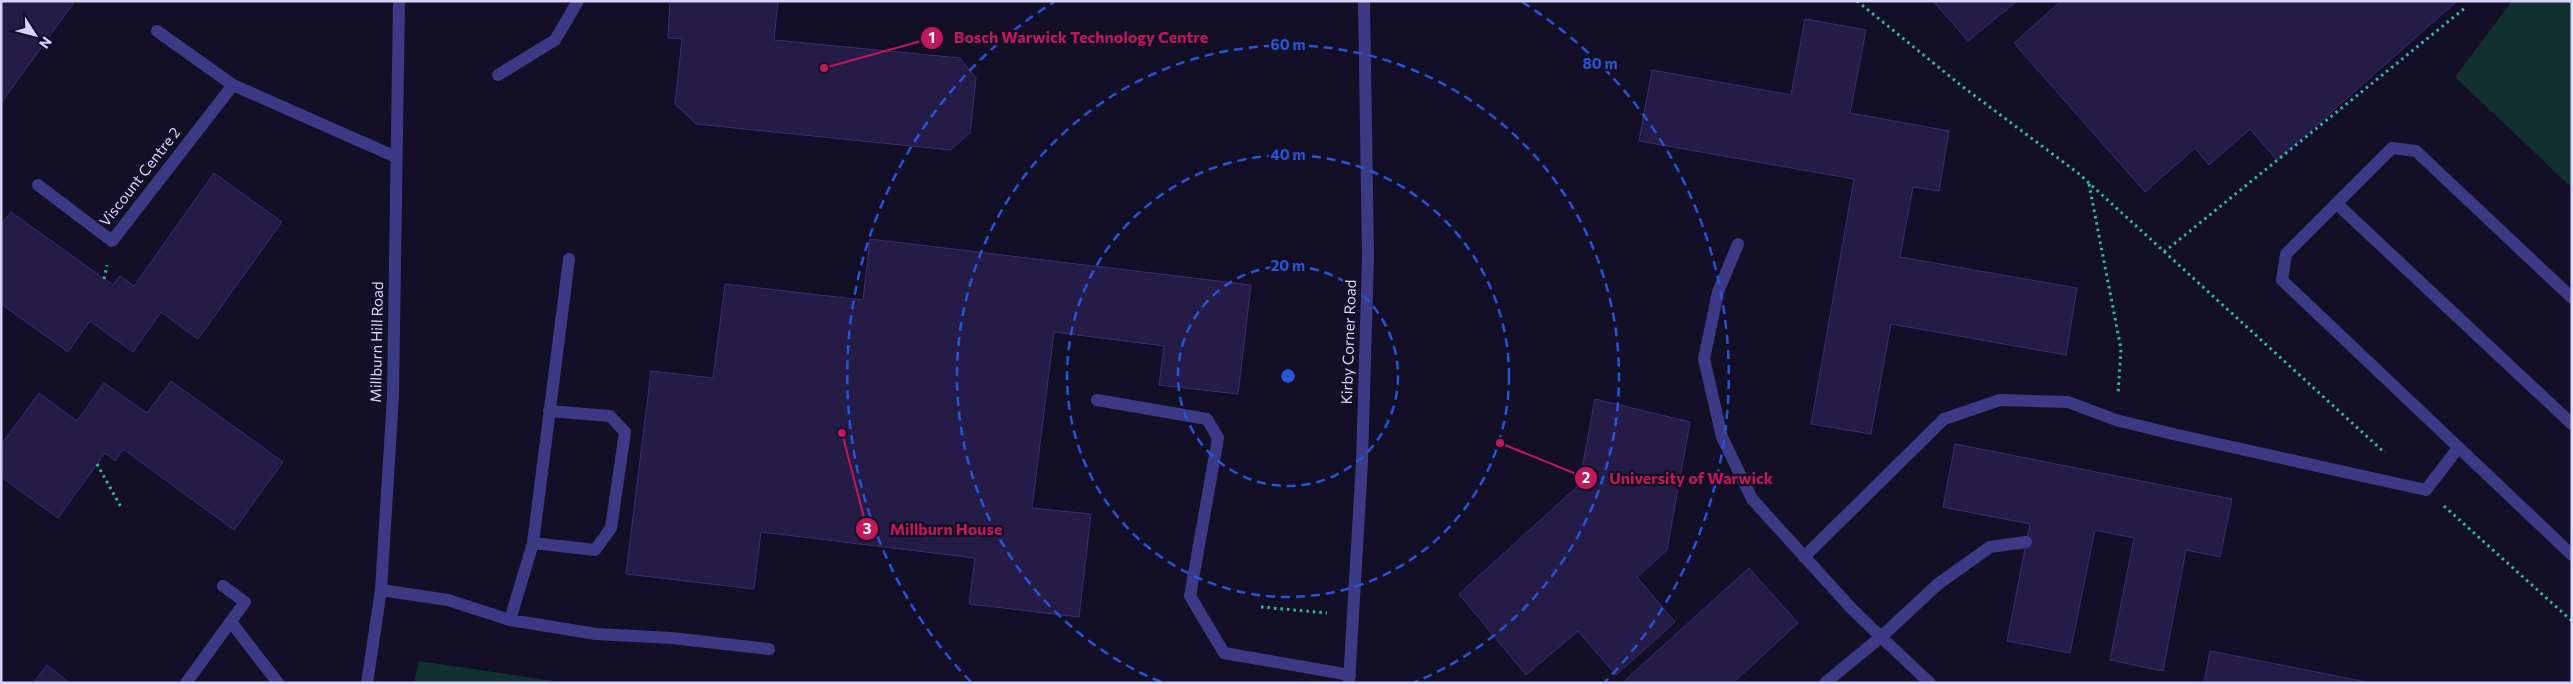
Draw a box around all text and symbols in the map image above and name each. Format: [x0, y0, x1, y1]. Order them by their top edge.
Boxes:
north arrow [10, 10, 60, 60]
callout: Bosch Warwick Technology Centre [919, 22, 1218, 53]
text: Bosch Warwick Technology Centre [954, 27, 1208, 46]
text: 1 [929, 28, 935, 46]
text: N [36, 34, 56, 52]
text: 60 m [1270, 35, 1306, 53]
text: 80 m [1582, 54, 1618, 72]
street label: Viscount Centre 2 [95, 123, 184, 230]
text: 40 m [1270, 145, 1306, 163]
text: 20 m [1271, 256, 1305, 274]
street label: Kirby Corner Road [1337, 279, 1359, 405]
street label: Millburn Hill Road [366, 281, 386, 403]
centre of rings [1279, 367, 1297, 385]
callout: University of Warwick [1574, 462, 1783, 493]
text: 2 [1582, 468, 1590, 486]
text: University of Warwick [1609, 468, 1774, 487]
callout: Millburn House [855, 513, 1012, 544]
text: 3 [863, 519, 872, 537]
text: Millburn House [890, 519, 1002, 538]

